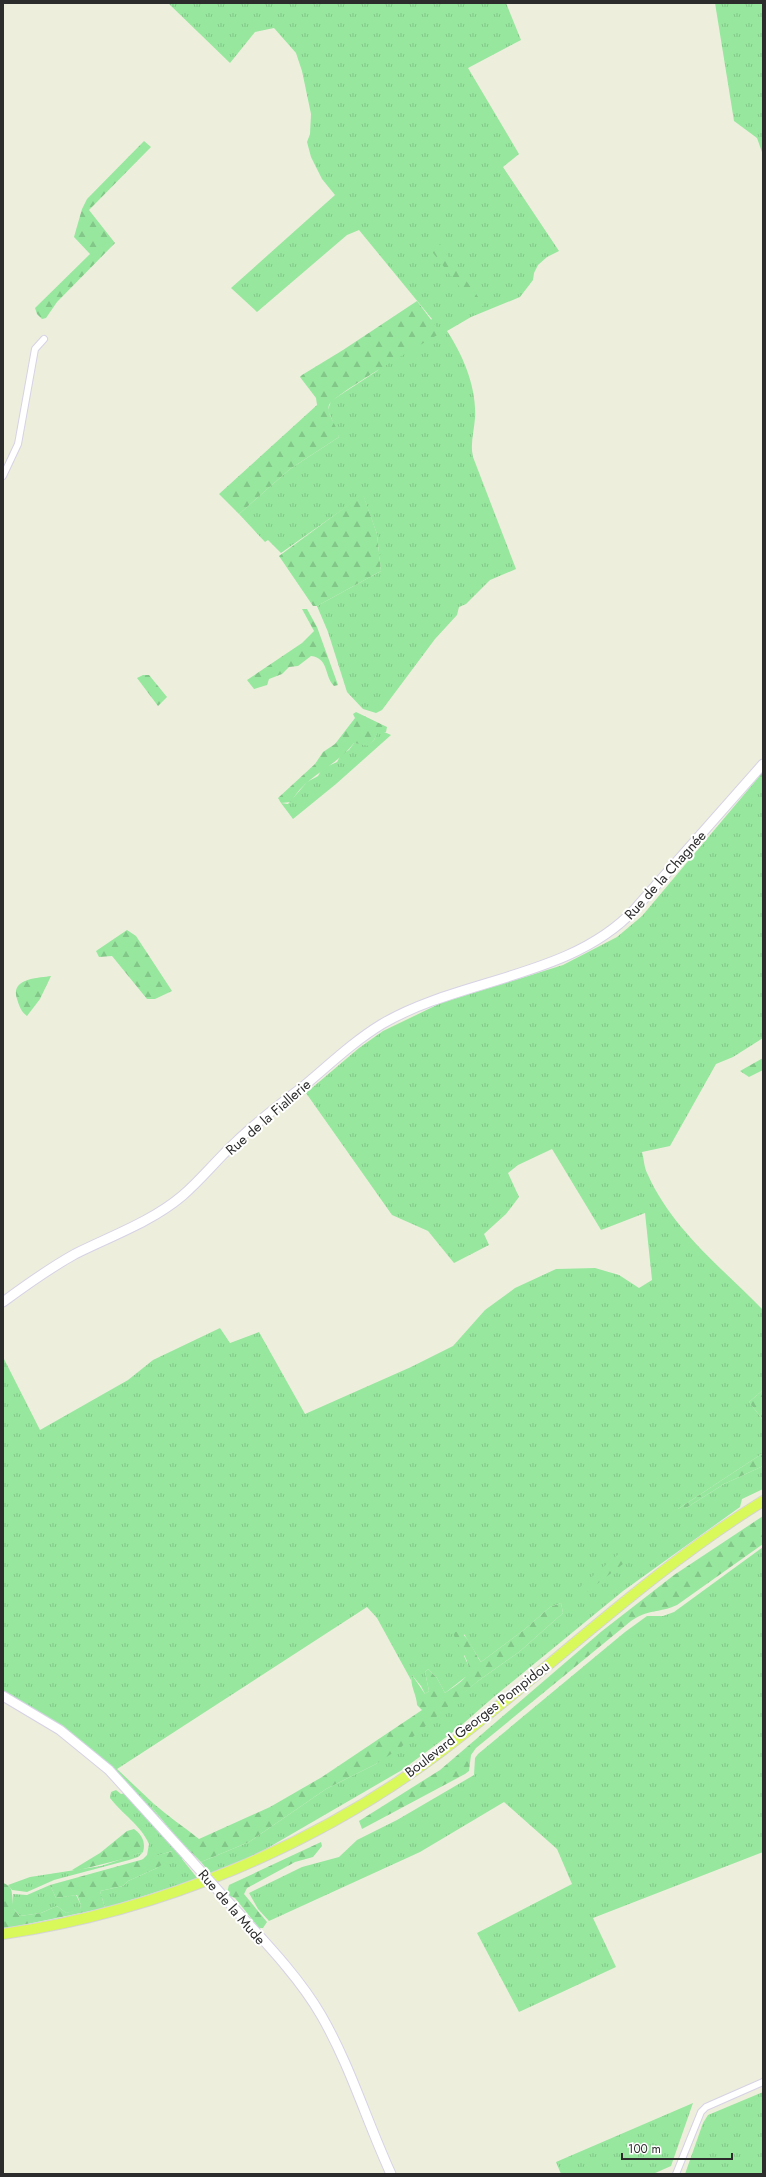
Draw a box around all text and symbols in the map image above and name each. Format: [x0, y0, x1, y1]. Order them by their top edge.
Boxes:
street label: Rue de la Chagnée [620, 826, 710, 924]
street label: Rue de la Fiallerie [221, 1074, 315, 1160]
street label: Boulevard Georges Pompidou [400, 1656, 554, 1782]
street label: Rue de la Mude [194, 1865, 270, 1949]
scale bar [622, 2135, 732, 2161]
text: 100 m [628, 2140, 661, 2158]

